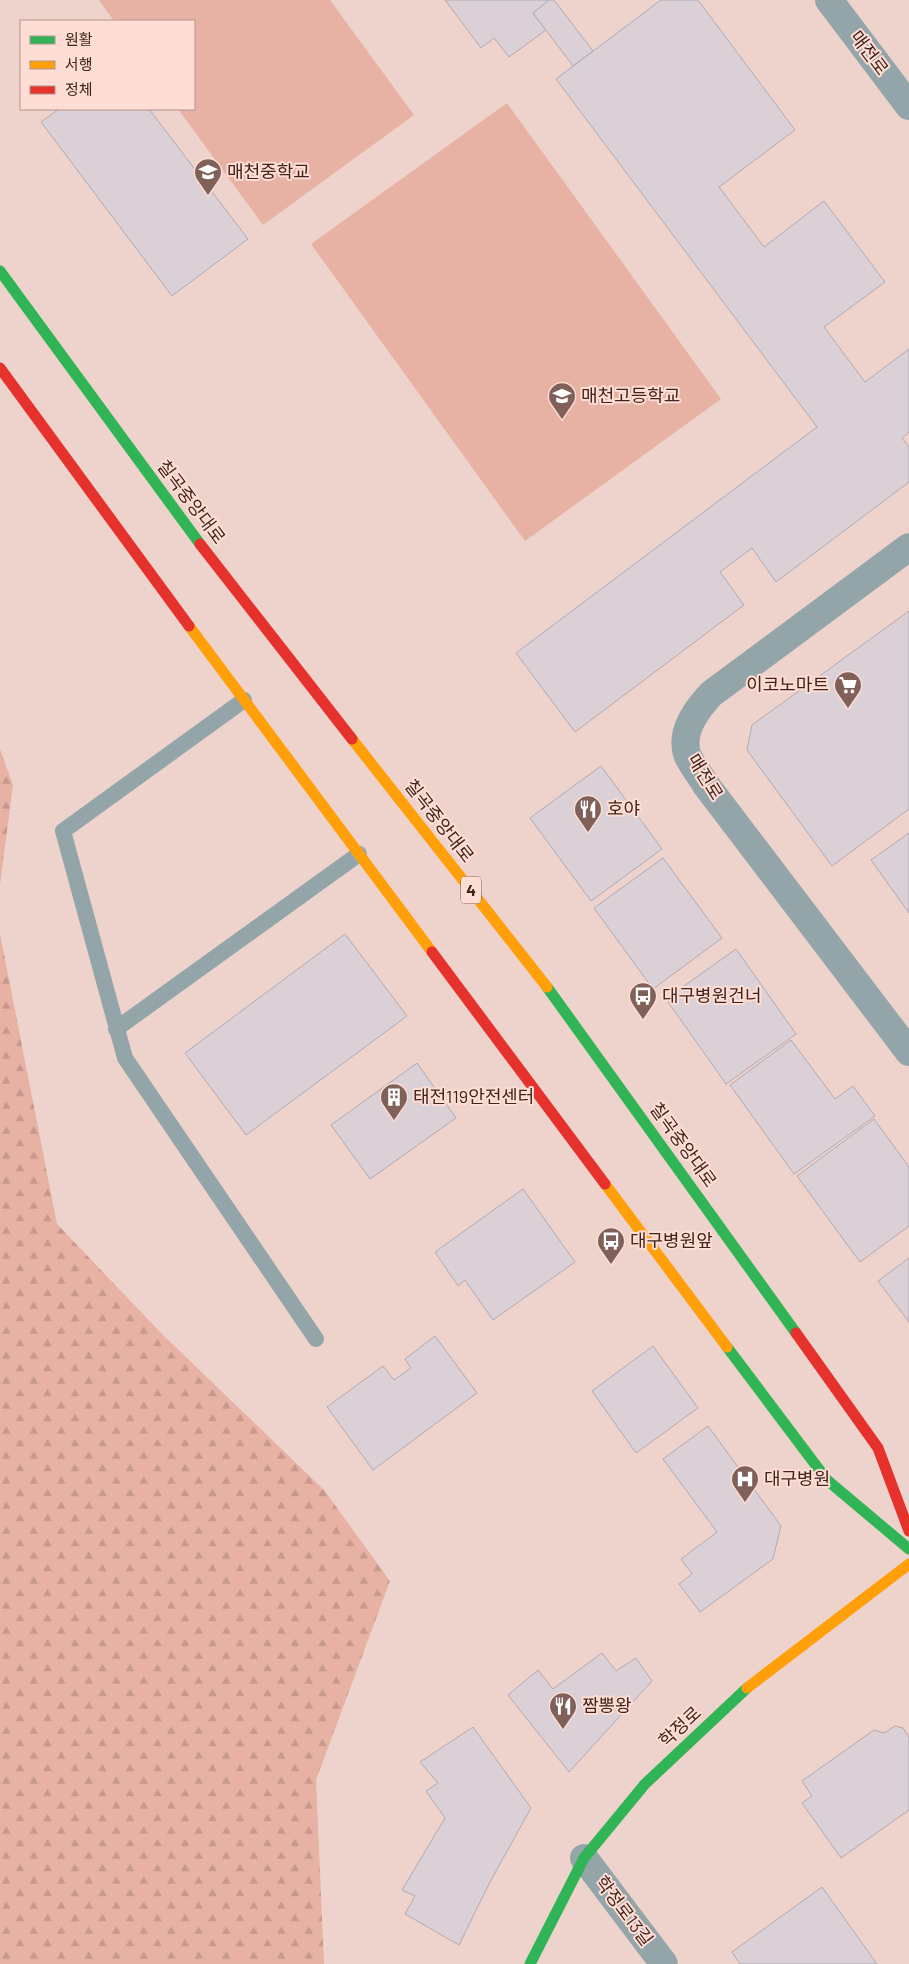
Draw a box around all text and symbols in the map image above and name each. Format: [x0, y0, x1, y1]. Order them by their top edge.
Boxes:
legend [20, 20, 195, 110]
street label: 매전로 [846, 26, 894, 79]
text: 원활 [65, 30, 93, 48]
text: 서행 [65, 55, 93, 73]
text: 정체 [65, 80, 93, 98]
school or university icon: 매천중학교 [193, 157, 223, 196]
place label: 매천중학교 [227, 160, 310, 182]
school or university icon: 매천고등학교 [547, 381, 577, 420]
place label: 매천고등학교 [581, 384, 680, 406]
street label: 칠곡중앙대로 [153, 455, 230, 548]
supermarket icon: 이코노마트 [833, 670, 863, 709]
place label: 이코노마트 [746, 673, 829, 695]
street label: 매전로 [683, 750, 728, 803]
street label: 칠곡중앙대로 [401, 774, 479, 866]
restaurant icon: 호야 [573, 794, 603, 833]
place label: 호야 [607, 797, 640, 819]
road number: 4 [461, 876, 481, 904]
bus stop icon: 대구병원건너 [628, 981, 658, 1020]
place label: 대구병원건너 [662, 984, 761, 1006]
building icon: 태전119안전센터 [379, 1082, 409, 1121]
place label: 태전119안전센터 [413, 1085, 534, 1107]
street label: 칠곡중앙대로 [646, 1098, 722, 1191]
bus stop icon: 대구병원앞 [596, 1226, 626, 1265]
place label: 대구병원앞 [630, 1229, 713, 1251]
hospital icon: 대구병원 [730, 1464, 760, 1503]
place label: 대구병원 [764, 1467, 830, 1489]
restaurant icon: 짬뽕왕 [548, 1691, 578, 1730]
place label: 짬뽕왕 [582, 1694, 632, 1716]
street label: 학정로 [654, 1701, 705, 1751]
street label: 학정로13길 [591, 1871, 658, 1950]

